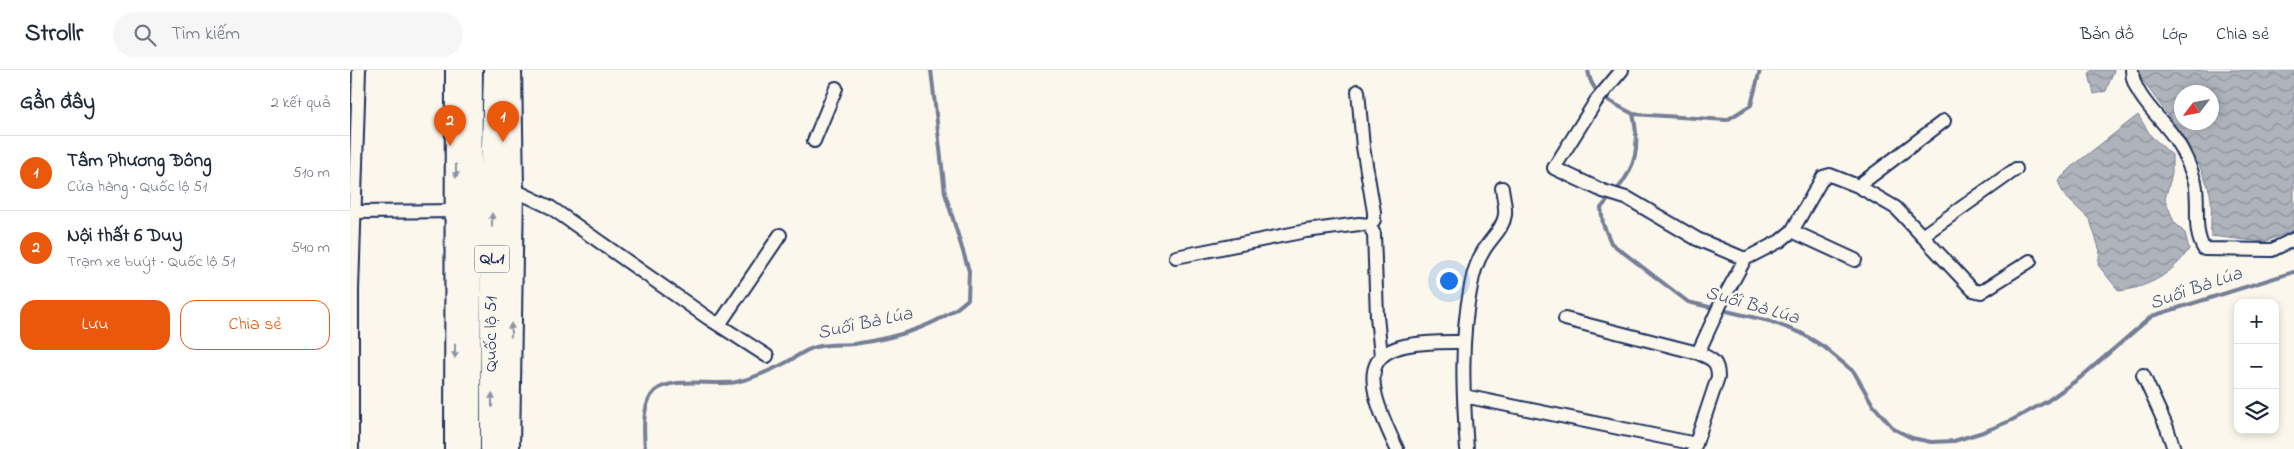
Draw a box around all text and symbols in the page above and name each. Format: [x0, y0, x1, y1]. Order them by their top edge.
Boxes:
search box [113, 12, 463, 57]
text: Strollr [25, 17, 83, 52]
icon: search [131, 21, 159, 49]
text: Tìm kiếm [171, 21, 240, 48]
text: Bản đồ [2080, 22, 2134, 48]
text: Lớp [2162, 22, 2188, 48]
text: Chia sẻ [2216, 22, 2269, 48]
north arrow [2174, 85, 2219, 130]
text: Gần đây [20, 88, 95, 118]
text: 2 kết quả [271, 91, 330, 115]
pin: 1 [487, 101, 519, 142]
pin: 2 [434, 105, 466, 146]
text: Tâm Phương Đông [67, 148, 212, 175]
text: 1 [33, 161, 39, 185]
text: 510 m [292, 161, 330, 185]
one-way arrow [452, 163, 460, 179]
text: Cửa hàng · Quốc lộ 51 [67, 175, 207, 199]
one-way arrow [488, 212, 496, 228]
text: Nội thất 6 Duy [67, 223, 182, 250]
text: 2 [32, 236, 40, 260]
text: 540 m [291, 236, 330, 260]
road number: QL.1 [474, 245, 510, 272]
text: Trạm xe buýt · Quốc lộ 51 [67, 250, 235, 274]
water label: Suối Bà Lúa [2146, 260, 2247, 317]
your location [1436, 268, 1462, 294]
water label: Suối Bà Lúa [1702, 280, 1803, 332]
street label: Quốc lộ 51 [479, 296, 505, 372]
map controls [2234, 299, 2279, 434]
button: + [2234, 299, 2279, 344]
button: Lưu [20, 300, 170, 350]
button: Chia sẻ [180, 300, 330, 350]
water label: Suối Bà Lúa [815, 301, 916, 347]
one-way arrow [507, 322, 515, 338]
one-way arrow [451, 343, 459, 359]
button: − [2234, 344, 2279, 389]
button: layers [2234, 389, 2279, 434]
one-way arrow [488, 392, 496, 408]

